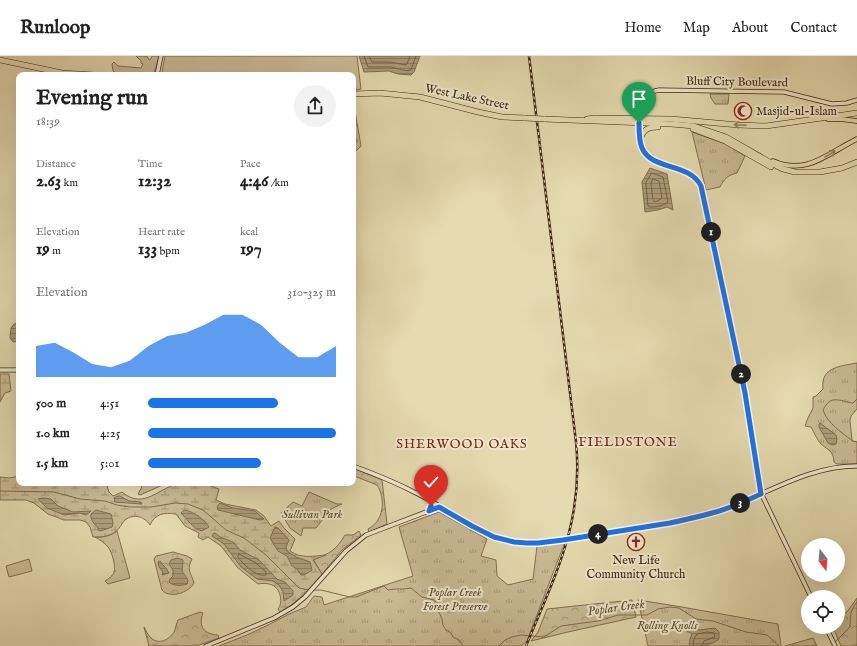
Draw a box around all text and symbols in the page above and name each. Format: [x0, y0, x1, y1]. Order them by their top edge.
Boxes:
text: Runloop [20, 16, 90, 40]
text: Home [625, 19, 661, 37]
text: Map [683, 19, 710, 37]
text: About [732, 19, 768, 37]
text: Contact [790, 19, 837, 37]
street label: Bluff City Boulevard [686, 74, 789, 90]
street label: West Lake Street [424, 81, 510, 113]
pin [622, 82, 656, 123]
text: Evening run [36, 84, 148, 112]
button: share [294, 85, 336, 127]
icon: arrive [628, 88, 650, 110]
mosque icon: Masjid-ul-Islam [733, 101, 753, 121]
place label: Masjid-ul-Islam [756, 104, 837, 119]
text: 18:39 [36, 113, 60, 130]
one-way arrow [734, 121, 747, 129]
one-way arrow [824, 150, 836, 158]
text: Distance [36, 157, 76, 171]
text: Time [138, 157, 162, 171]
text: Pace [240, 157, 261, 171]
text: 2.63 [36, 171, 61, 192]
text: 12:32 [138, 171, 171, 192]
text: 4:46 [240, 171, 268, 192]
text: km [61, 176, 78, 190]
text: /km [268, 176, 289, 190]
pin: 1 [701, 222, 721, 242]
text: Elevation [36, 225, 80, 239]
text: Heart rate [138, 225, 185, 239]
text: kcal [240, 225, 258, 239]
text: 1 [709, 225, 713, 239]
text: 19 [36, 239, 50, 260]
text: 133 [138, 239, 157, 260]
text: 197 [240, 239, 262, 260]
text: m [50, 244, 61, 258]
text: bpm [157, 244, 180, 258]
text: Elevation [36, 284, 88, 301]
text: 310–325 m [287, 284, 336, 301]
pin: 2 [731, 364, 751, 384]
text: 2 [738, 367, 744, 381]
text: 500 m [36, 395, 66, 412]
text: 4:51 [100, 395, 119, 412]
text: 1.0 km [36, 425, 70, 442]
text: 4:25 [100, 425, 121, 442]
district label: FIELDSTONE [578, 434, 678, 451]
district label: SHERWOOD OAKS [396, 436, 528, 453]
text: 1.5 km [36, 455, 68, 472]
text: 5:01 [100, 455, 119, 472]
pin [414, 465, 448, 506]
icon: check [420, 471, 442, 493]
pin: 3 [730, 493, 750, 513]
text: 3 [738, 496, 742, 510]
park label: Sullivan Park [282, 507, 342, 522]
pin: 4 [588, 524, 608, 544]
text: 4 [595, 527, 601, 541]
church icon: New Life Community Church [626, 532, 646, 552]
north arrow [801, 538, 845, 582]
map controls [801, 538, 845, 634]
place label: New Life Community Church [587, 553, 686, 582]
park label: Poplar Creek Forest Preserve [423, 585, 487, 614]
button: locate [801, 590, 845, 634]
water label: Poplar Creek [586, 595, 647, 620]
park label: Rolling Knolls [637, 618, 698, 634]

